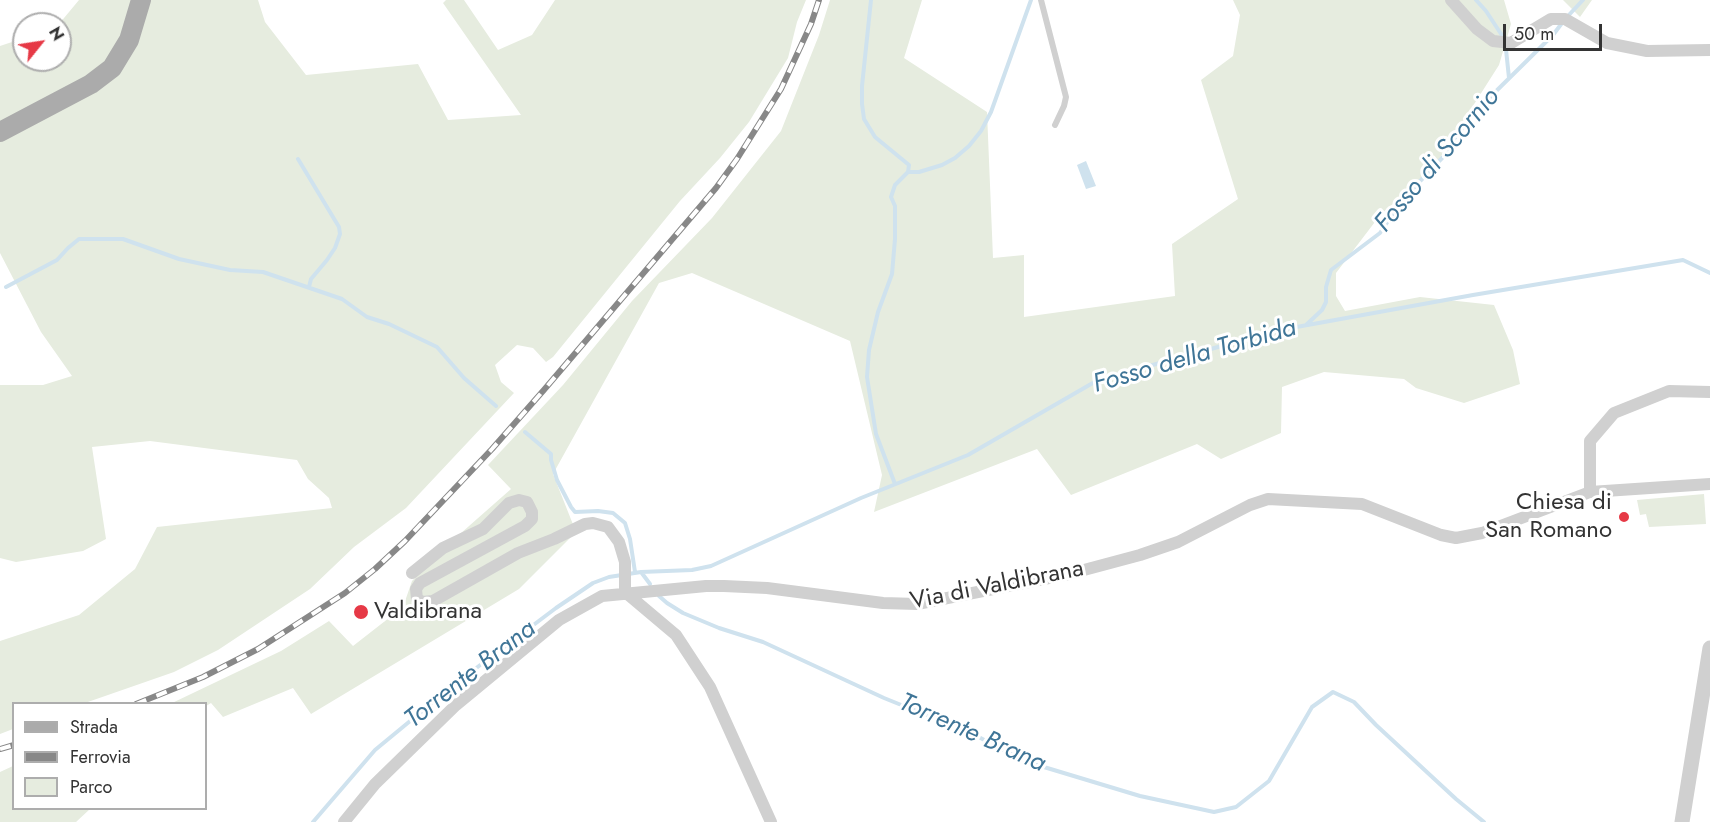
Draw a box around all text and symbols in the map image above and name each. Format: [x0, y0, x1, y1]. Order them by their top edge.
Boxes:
north arrow [12, 12, 72, 72]
scale bar [1506, 12, 1605, 50]
text: 50 m [1514, 21, 1554, 47]
text: N [43, 22, 69, 45]
water label: Fosso di Scornio [1369, 83, 1507, 239]
water label: Fosso della Torbida [1090, 313, 1300, 401]
place label: Chiesa di San Romano [1485, 489, 1612, 545]
marker: Chiesa di San Romano [1617, 510, 1631, 524]
street label: Via di Valdibrana [908, 555, 1086, 617]
place label: Valdibrana [374, 598, 482, 626]
marker: Valdibrana [352, 603, 370, 621]
water label: Torrente Brana [399, 614, 543, 736]
water label: Torrente Brana [894, 688, 1050, 780]
legend [12, 702, 207, 810]
text: Strada [70, 714, 118, 740]
text: Ferrovia [70, 744, 131, 770]
text: Parco [70, 774, 112, 800]

